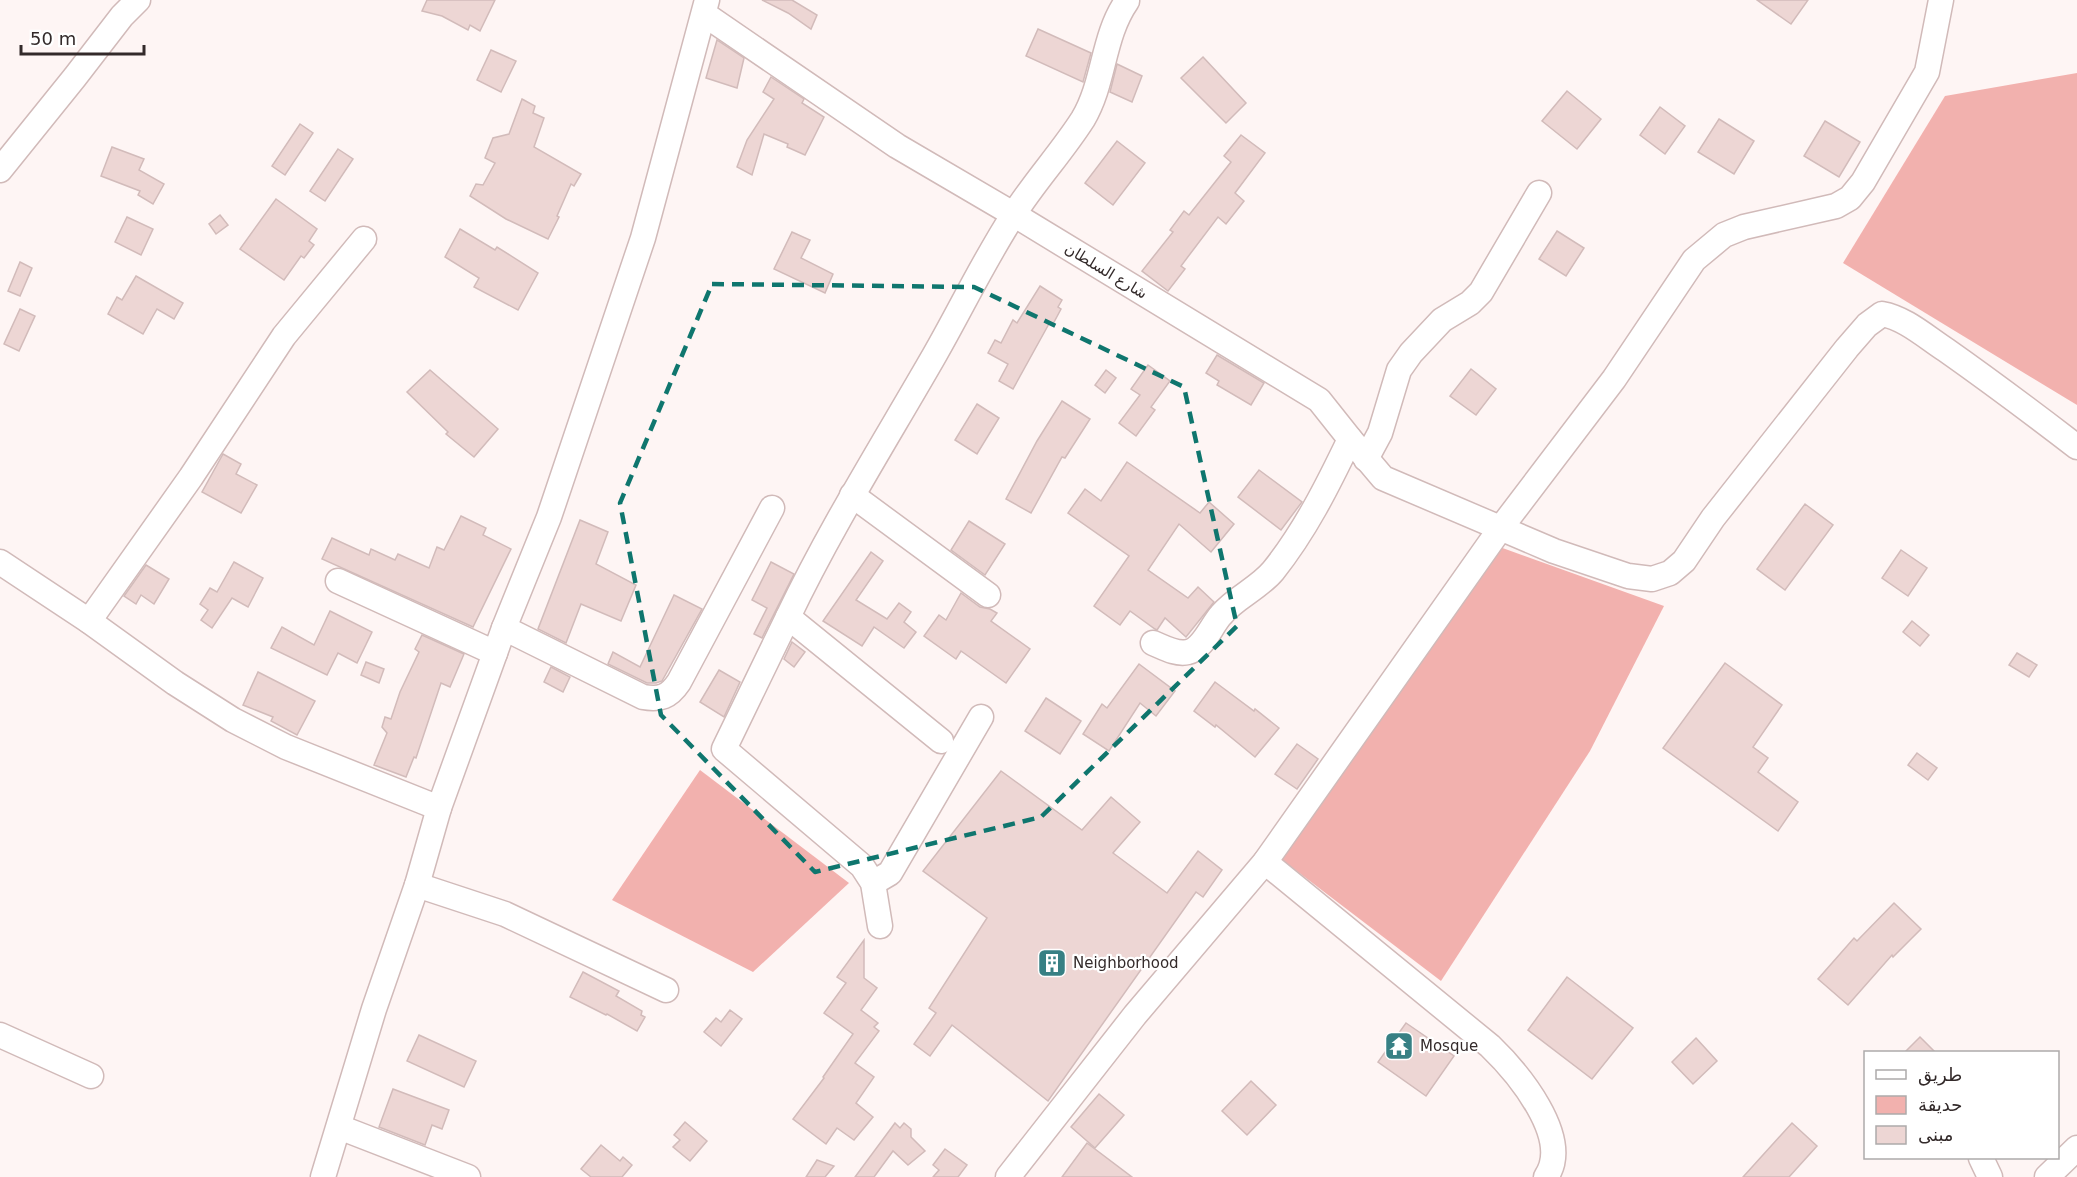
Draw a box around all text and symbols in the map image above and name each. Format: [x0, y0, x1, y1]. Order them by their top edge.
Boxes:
scale bar [21, 18, 144, 56]
text: 50 m [30, 28, 76, 49]
street label: شارع السلطان [1061, 239, 1151, 303]
building icon: Neighborhood [1036, 947, 1068, 979]
place label: Neighborhood [1073, 954, 1179, 972]
temple icon: Mosque [1383, 1030, 1415, 1062]
place label: Mosque [1420, 1037, 1478, 1055]
legend [1864, 1051, 2059, 1159]
text: طريق [1918, 1064, 1962, 1086]
text: حديقة [1918, 1094, 1962, 1115]
text: مبنى [1918, 1124, 1954, 1145]

